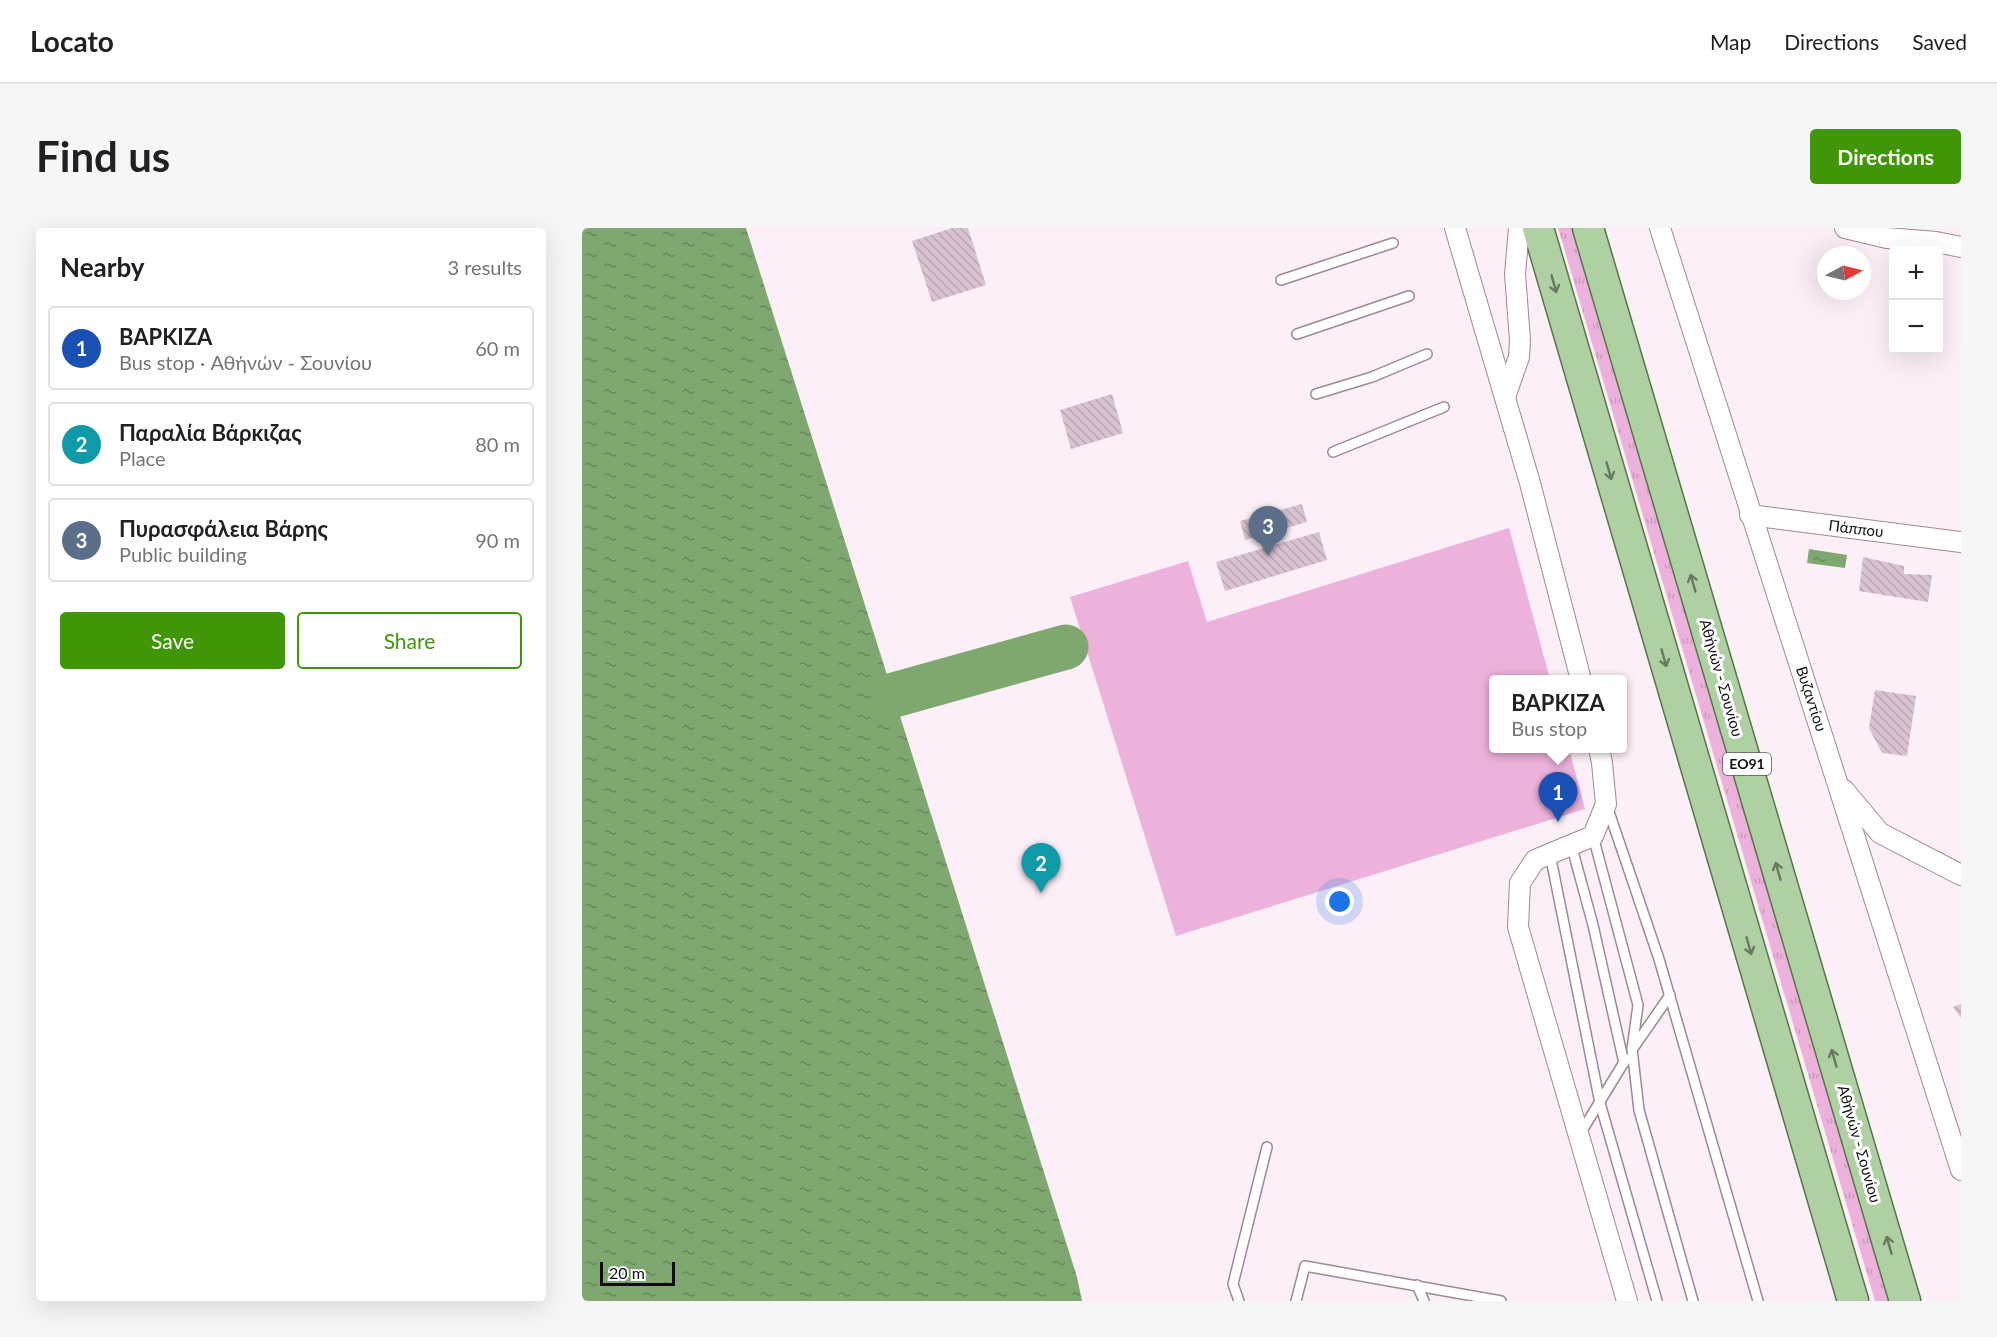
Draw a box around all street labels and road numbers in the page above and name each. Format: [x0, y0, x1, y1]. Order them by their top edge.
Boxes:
street label: Πάππου [1828, 516, 1885, 540]
street label: Αθήνών - Σουνίου [1697, 617, 1747, 738]
street label: Βυζαντίου [1793, 664, 1831, 734]
road number: ΕΟ91 [1723, 753, 1771, 775]
street label: Αθήνών - Σουνίου [1835, 1083, 1885, 1204]

